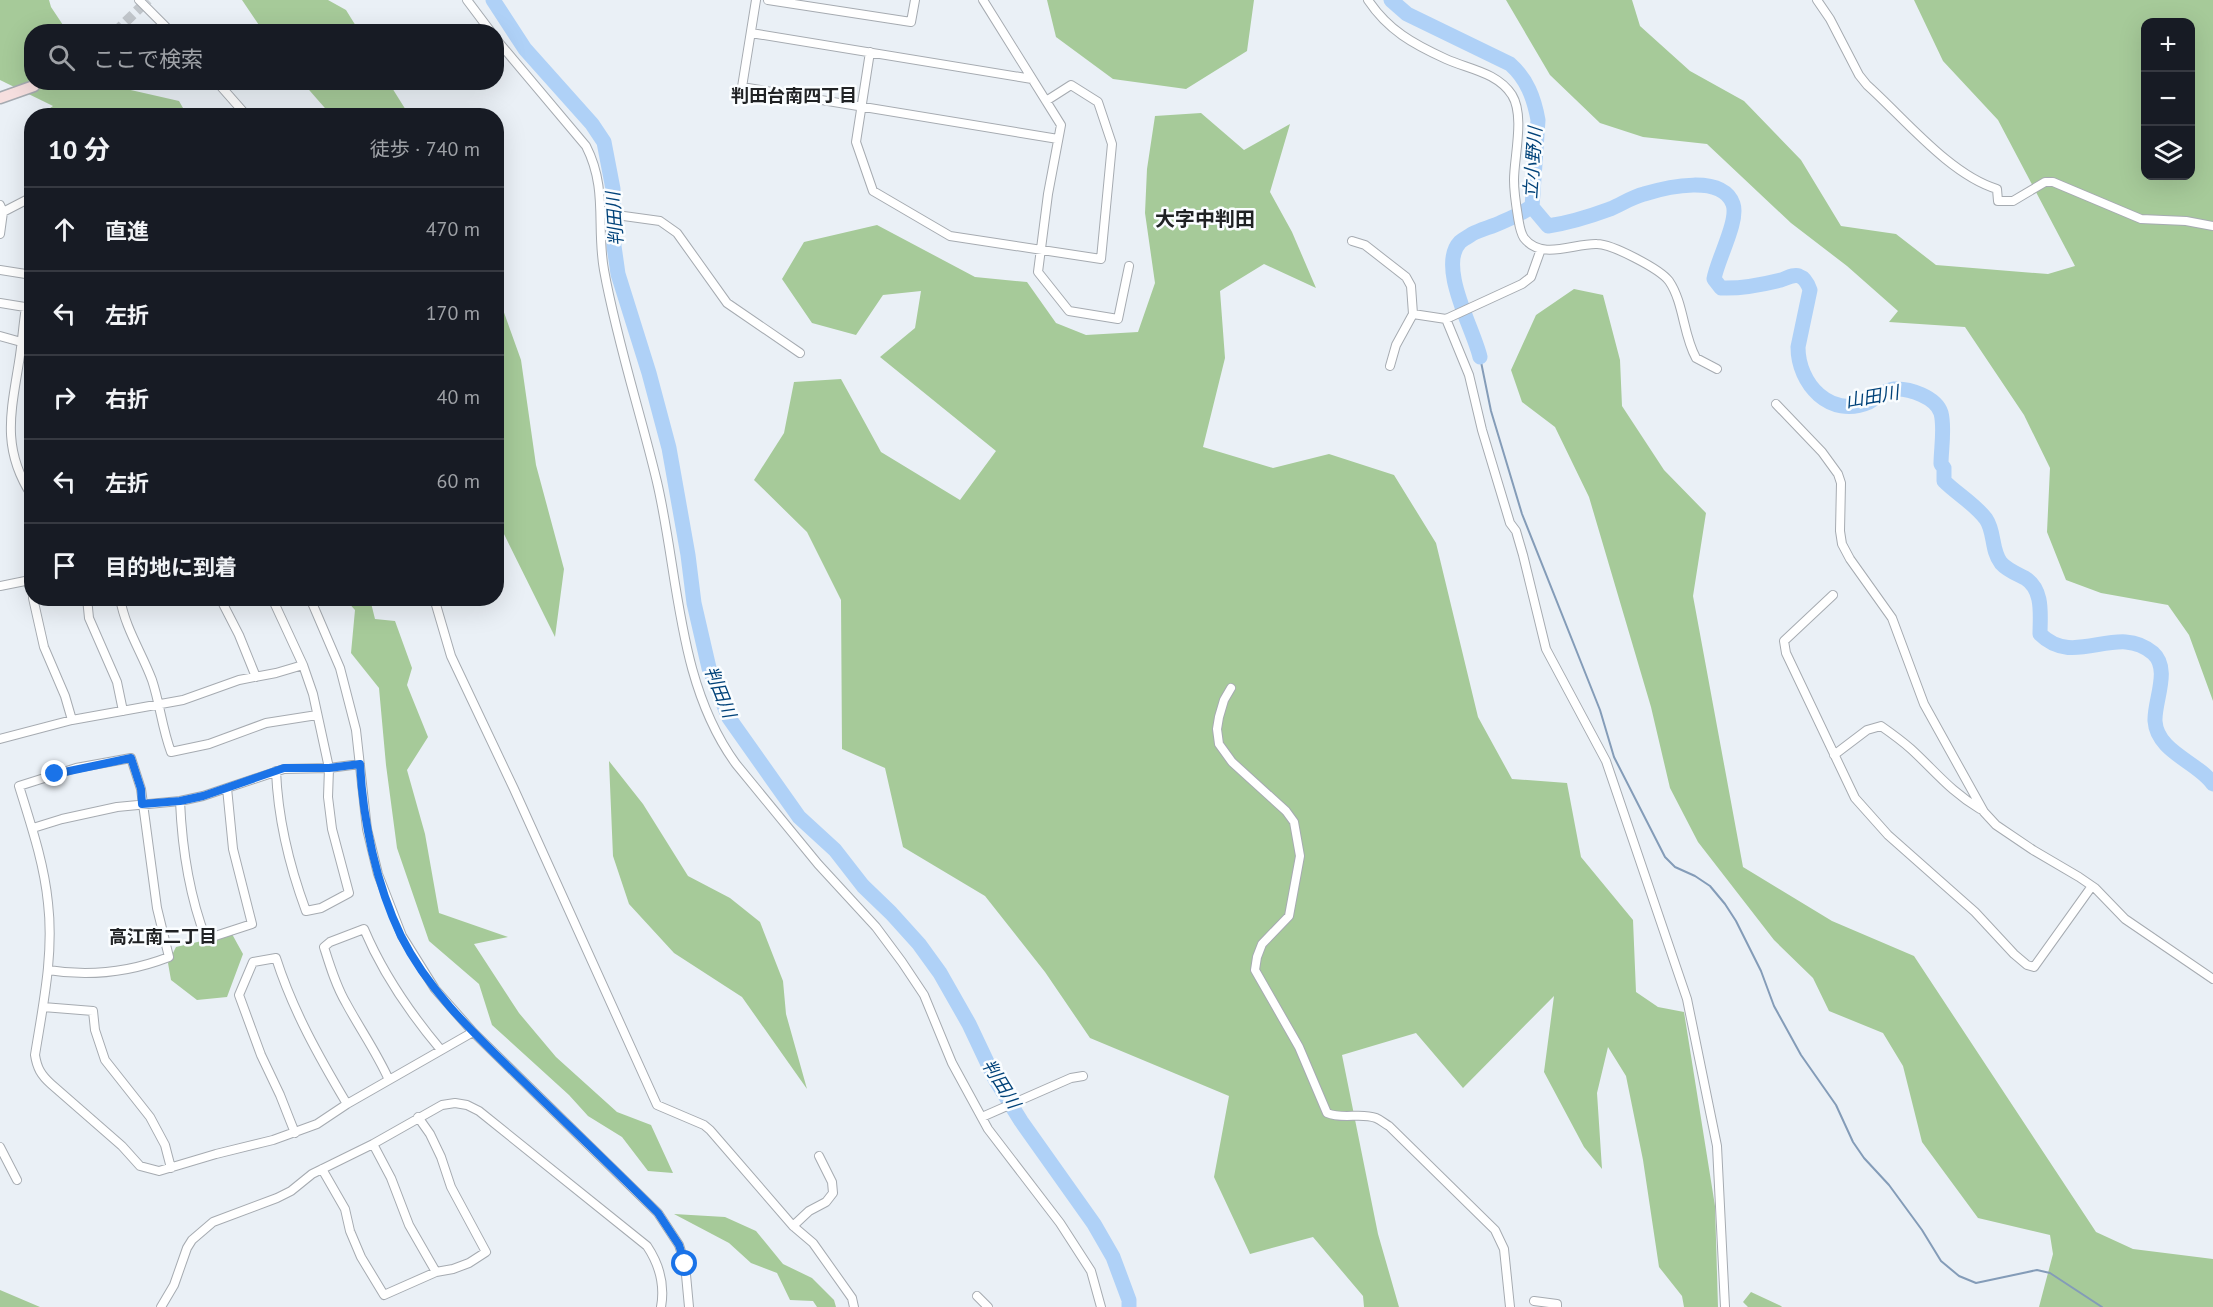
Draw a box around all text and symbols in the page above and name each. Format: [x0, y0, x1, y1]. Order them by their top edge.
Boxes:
map controls [2141, 18, 2195, 180]
button: + [2141, 18, 2195, 72]
search box [24, 24, 504, 90]
icon: search [45, 41, 78, 74]
text: ここで検索 [93, 45, 203, 73]
button: − [2141, 72, 2195, 126]
district label: 判田台南四丁目 [731, 84, 857, 107]
water label: 立小野川 [1519, 124, 1547, 200]
button: layers [2141, 126, 2195, 180]
text: 10 分 [48, 133, 110, 166]
text: 徒歩 · 740 m [370, 136, 480, 162]
water label: 判田川 [601, 189, 628, 247]
district label: 大字中判田 [1155, 206, 1255, 232]
icon: ahead [48, 213, 81, 246]
text: 470 m [426, 216, 480, 242]
text: 直進 [105, 217, 149, 245]
icon: left [48, 297, 81, 330]
text: 170 m [426, 300, 480, 326]
text: 左折 [105, 301, 149, 329]
water label: 山田川 [1843, 380, 1902, 413]
icon: right [48, 381, 81, 414]
text: 40 m [437, 384, 480, 410]
text: 右折 [105, 385, 149, 413]
icon: left [48, 465, 81, 498]
text: 60 m [437, 468, 480, 494]
text: 左折 [105, 469, 149, 497]
icon: arrive [48, 549, 81, 582]
text: 目的地に到着 [105, 553, 237, 581]
water label: 判田川 [700, 662, 742, 723]
route end [41, 760, 67, 786]
district label: 高江南二丁目 [109, 925, 217, 948]
water label: 判田川 [977, 1055, 1027, 1114]
route start [671, 1250, 697, 1276]

